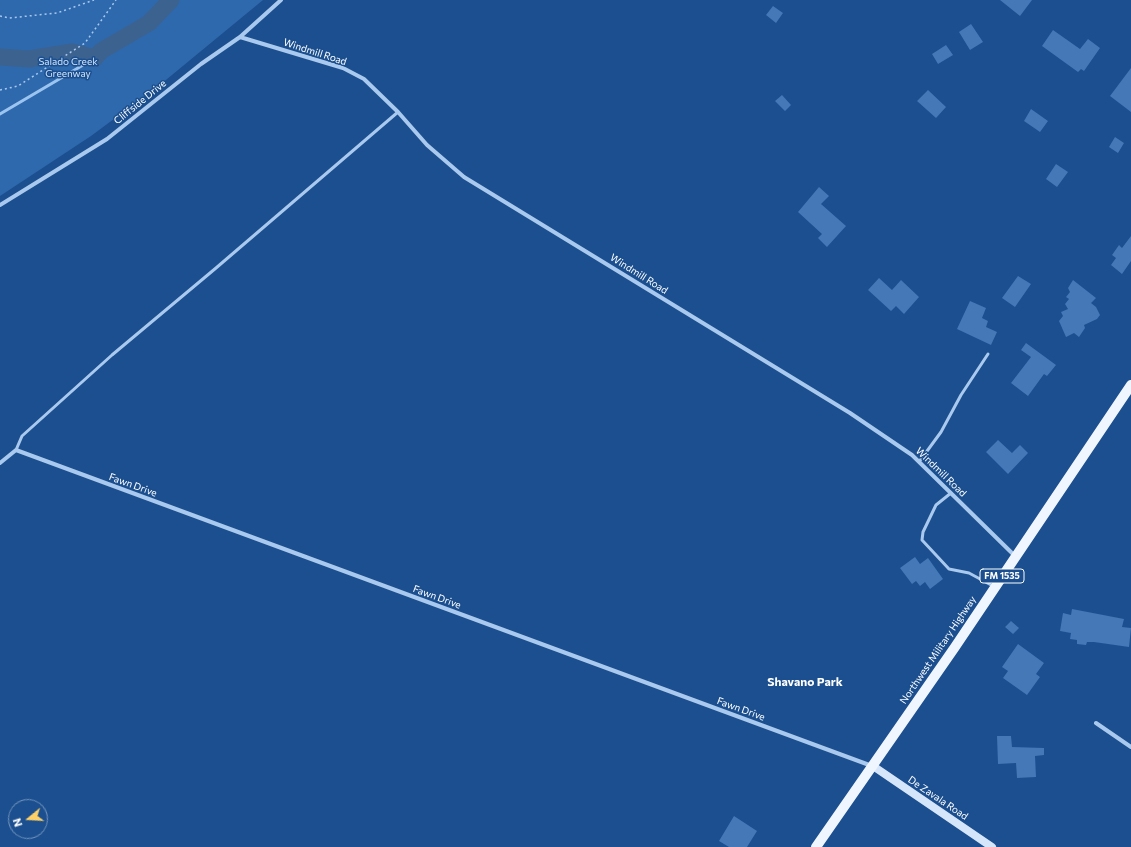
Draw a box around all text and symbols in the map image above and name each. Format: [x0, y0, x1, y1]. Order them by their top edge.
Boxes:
street label: Windmill Road [282, 36, 348, 68]
park label: Salado Creek Greenway [38, 56, 98, 80]
street label: Cliffside Drive [111, 77, 169, 127]
street label: Windmill Road [608, 251, 670, 297]
street label: Windmill Road [913, 445, 969, 499]
street label: Fawn Drive [107, 471, 159, 499]
road number: FM 1535 [980, 569, 1024, 583]
street label: Fawn Drive [411, 583, 463, 611]
street label: Northwest Military Highway [897, 594, 979, 706]
district label: Shavano Park [767, 675, 843, 689]
street label: Fawn Drive [715, 695, 767, 723]
street label: De Zavala Road [906, 774, 970, 822]
north arrow [8, 799, 48, 839]
text: N [10, 817, 25, 829]

